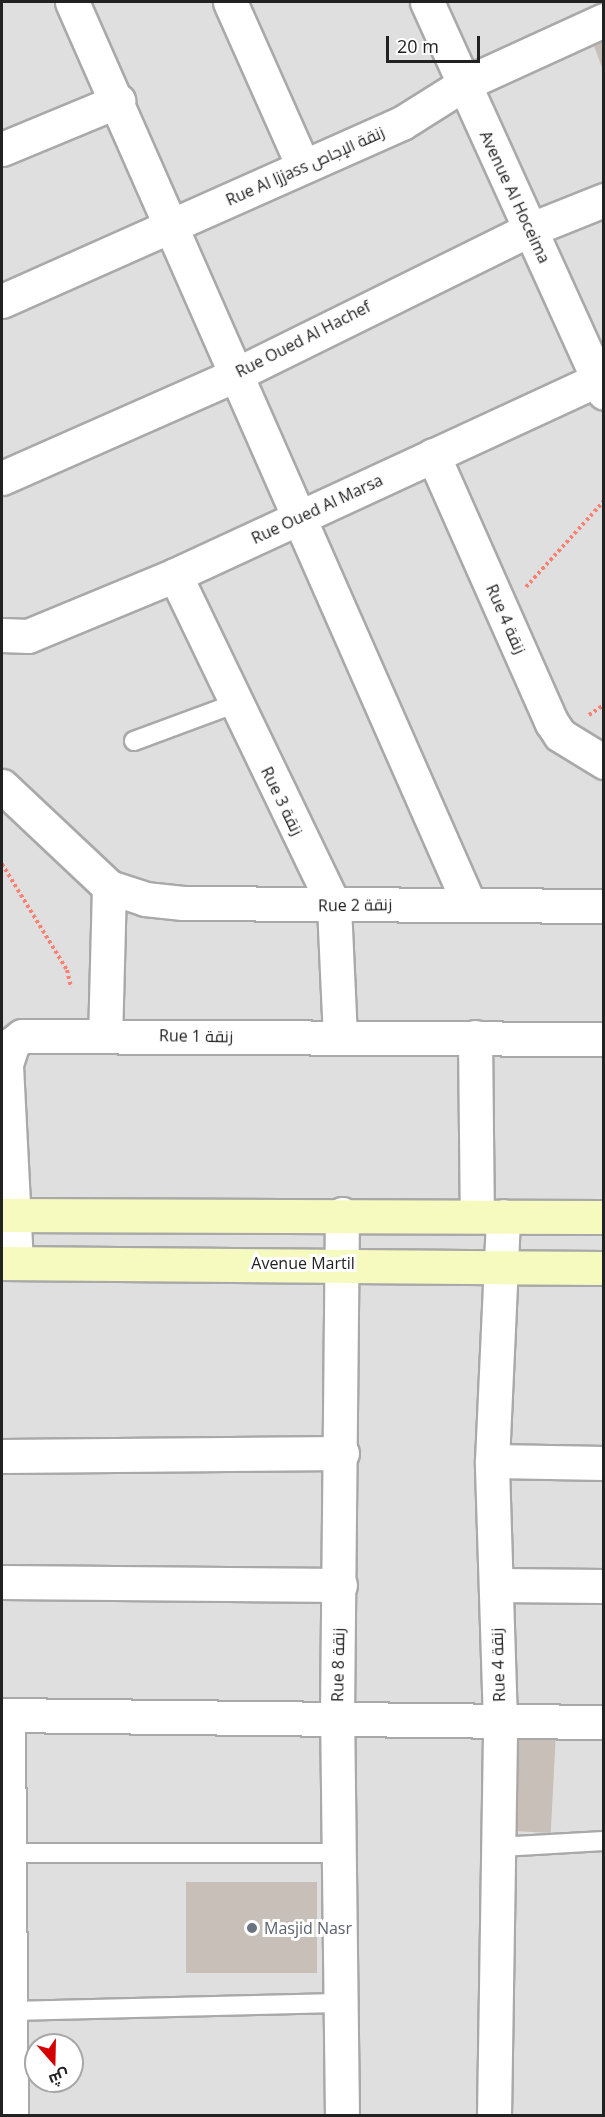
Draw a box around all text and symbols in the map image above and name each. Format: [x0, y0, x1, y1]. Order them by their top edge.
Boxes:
scale bar [389, 24, 484, 62]
text: 20 m [397, 34, 439, 58]
street label: Rue Al Ijjass زنقة الإجاص [223, 122, 387, 210]
street label: Avenue Al Hoceima [476, 128, 554, 266]
street label: Rue Oued Al Hachef [232, 297, 374, 381]
street label: Rue Oued Al Marsa [248, 470, 386, 548]
street label: Rue 4 زنقة [482, 581, 530, 657]
street label: Rue 3 زنقة [257, 763, 307, 839]
street label: Rue 2 زنقة [318, 895, 392, 915]
street label: Rue 1 زنقة [159, 1026, 233, 1046]
street label: Avenue Martil [251, 1253, 355, 1273]
street label: Rue 8 زنقة [328, 1628, 348, 1702]
street label: Rue 4 زنقة [487, 1628, 509, 1702]
place label: Masjid Nasr [264, 1918, 352, 1938]
marker: Masjid Nasr [245, 1921, 259, 1935]
north arrow [24, 2033, 84, 2093]
text: ش [46, 2064, 73, 2092]

